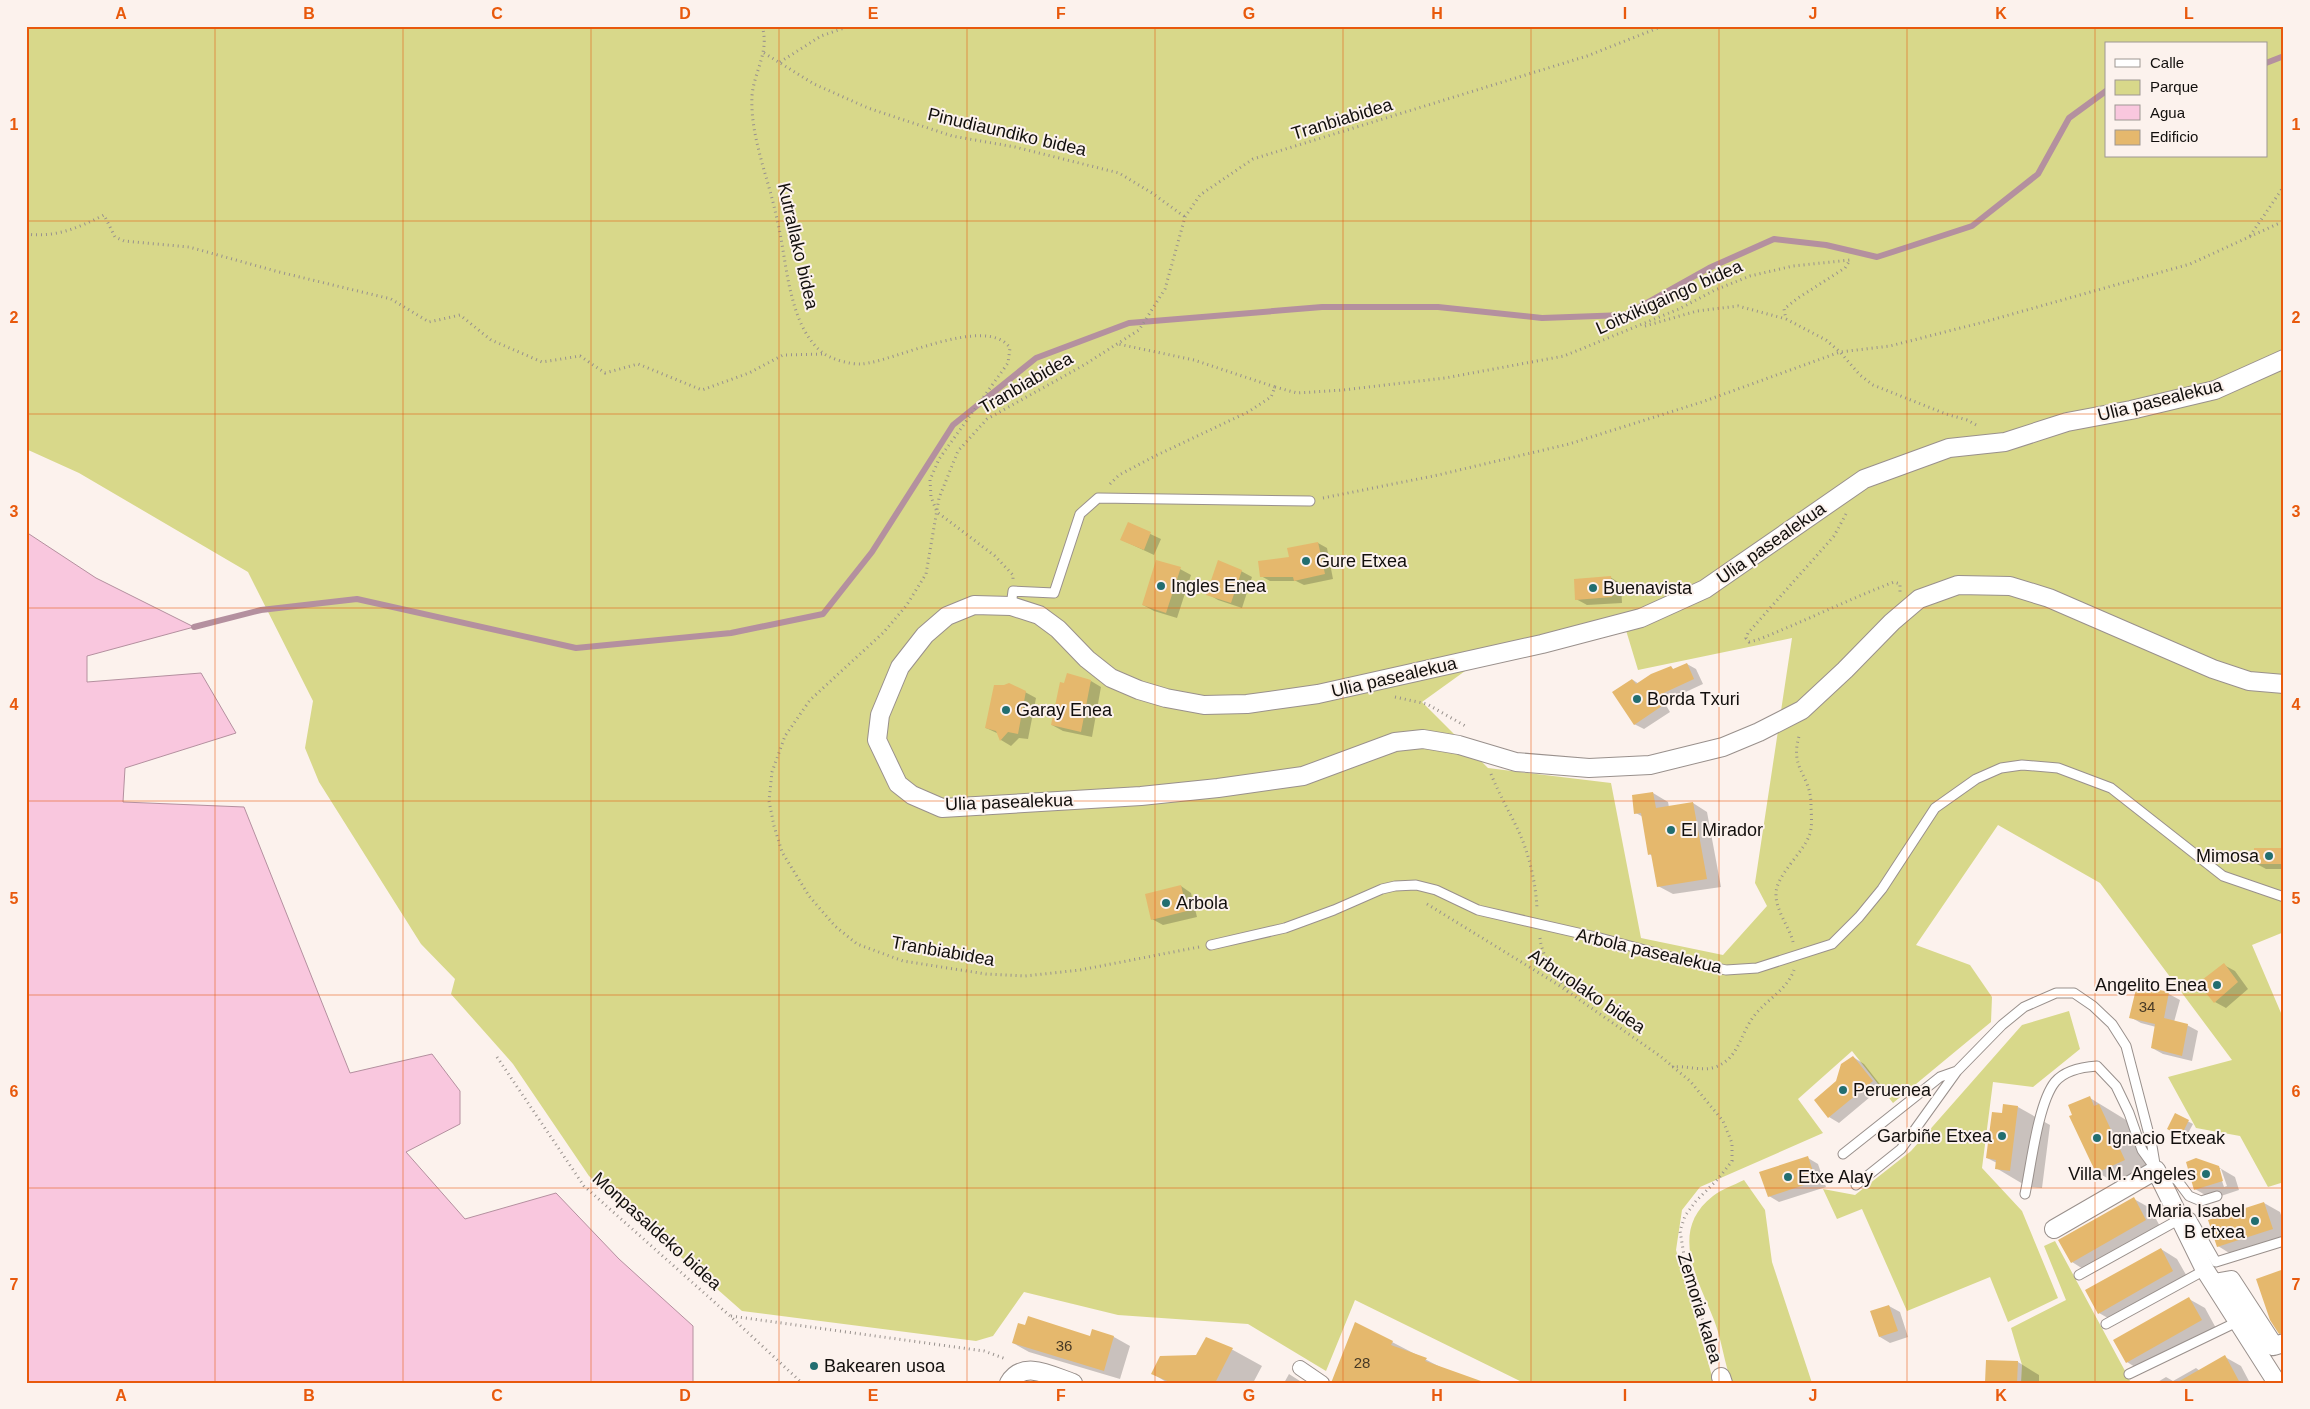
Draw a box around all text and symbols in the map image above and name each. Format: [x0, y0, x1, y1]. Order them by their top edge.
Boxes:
text: A [115, 5, 127, 22]
text: B [303, 5, 315, 22]
text: C [491, 5, 503, 22]
text: D [679, 5, 691, 22]
text: E [868, 5, 879, 22]
text: F [1056, 5, 1066, 22]
text: G [1243, 5, 1255, 22]
text: H [1431, 5, 1443, 22]
text: I [1623, 5, 1627, 22]
text: J [1809, 5, 1817, 22]
text: K [1995, 5, 2007, 22]
text: L [2184, 5, 2194, 22]
legend [2105, 42, 2268, 158]
text: Calle [2150, 54, 2184, 71]
text: Parque [2150, 78, 2198, 95]
street label: Tranbiabidea [1289, 94, 1396, 144]
street label: Pinudiaundiko bidea [926, 104, 1089, 160]
text: Agua [2150, 104, 2186, 121]
text: 1 [10, 116, 19, 133]
text: 1 [2292, 116, 2301, 133]
text: Edificio [2150, 128, 2198, 145]
street label: Kutrallako bidea [774, 181, 822, 312]
street label: Loitxikigaingo bidea [1593, 255, 1746, 338]
text: 2 [10, 309, 19, 326]
text: 2 [2292, 309, 2301, 326]
street label: Tranbiabidea [976, 348, 1077, 418]
street label: Ulia pasealekua [2095, 375, 2226, 425]
street label: Ulia pasealekua [1713, 498, 1830, 588]
text: 3 [10, 503, 19, 520]
text: 3 [2292, 503, 2301, 520]
place label: Gure Etxea [1316, 551, 1408, 571]
marker: Gure Etxea [1300, 555, 1312, 567]
place label: Ingles Enea [1171, 576, 1267, 596]
place label: Buenavista [1603, 578, 1693, 598]
marker: Ingles Enea [1155, 580, 1167, 592]
marker: Buenavista [1587, 582, 1599, 594]
street label: Ulia pasealekua [1329, 653, 1460, 701]
place label: Borda Txuri [1647, 689, 1740, 709]
marker: Borda Txuri [1631, 693, 1643, 705]
text: 4 [10, 696, 19, 713]
text: 4 [2292, 696, 2301, 713]
place label: Garay Enea [1016, 700, 1113, 720]
marker: Garay Enea [1000, 704, 1012, 716]
street label: Ulia pasealekua [945, 790, 1074, 814]
place label: El Mirador [1681, 820, 1763, 840]
marker: El Mirador [1665, 824, 1677, 836]
place label: Mimosa [2196, 846, 2260, 866]
marker: Mimosa [2263, 850, 2275, 862]
text: 5 [10, 890, 19, 907]
text: 5 [2292, 890, 2301, 907]
place label: Arbola [1176, 893, 1229, 913]
marker: Arbola [1160, 897, 1172, 909]
street label: Arbola pasealekua [1574, 924, 1725, 978]
street label: Tranbiabidea [890, 932, 997, 970]
street label: Arburolako bidea [1525, 945, 1650, 1038]
place label: Angelito Enea [2095, 975, 2208, 995]
marker: Angelito Enea [2211, 979, 2223, 991]
house number: 34 [2139, 998, 2155, 1015]
place label: Peruenea [1853, 1080, 1932, 1100]
text: 6 [10, 1083, 19, 1100]
text: 6 [2292, 1083, 2301, 1100]
marker: Peruenea [1837, 1084, 1849, 1096]
place label: Garbiñe Etxea [1877, 1126, 1993, 1146]
place label: Ignacio Etxeak [2107, 1128, 2226, 1148]
marker: Garbiñe Etxea [1996, 1130, 2008, 1142]
marker: Ignacio Etxeak [2091, 1132, 2103, 1144]
place label: Villa M. Angeles [2068, 1164, 2196, 1184]
place label: Etxe Alay [1798, 1167, 1873, 1187]
street label: Monpasaldeko bidea [589, 1168, 726, 1295]
marker: Villa M. Angeles [2200, 1168, 2212, 1180]
marker: Etxe Alay [1782, 1171, 1794, 1183]
place label: Maria Isabel B etxea [2147, 1201, 2246, 1242]
marker: Maria Isabel B etxea [2249, 1215, 2261, 1227]
street label: Zemoria kalea [1674, 1251, 1727, 1366]
text: 7 [10, 1276, 19, 1293]
text: 7 [2292, 1276, 2301, 1293]
house number: 36 [1056, 1337, 1072, 1354]
house number: 28 [1354, 1354, 1370, 1371]
place label: Bakearen usoa [824, 1356, 946, 1376]
marker: Bakearen usoa [808, 1360, 820, 1372]
text: A [115, 1387, 127, 1404]
text: B [303, 1387, 315, 1404]
text: C [491, 1387, 503, 1404]
text: D [679, 1387, 691, 1404]
text: E [868, 1387, 879, 1404]
text: F [1056, 1387, 1066, 1404]
text: G [1243, 1387, 1255, 1404]
text: H [1431, 1387, 1443, 1404]
text: I [1623, 1387, 1627, 1404]
text: J [1809, 1387, 1817, 1404]
text: K [1995, 1387, 2007, 1404]
text: L [2184, 1387, 2194, 1404]

